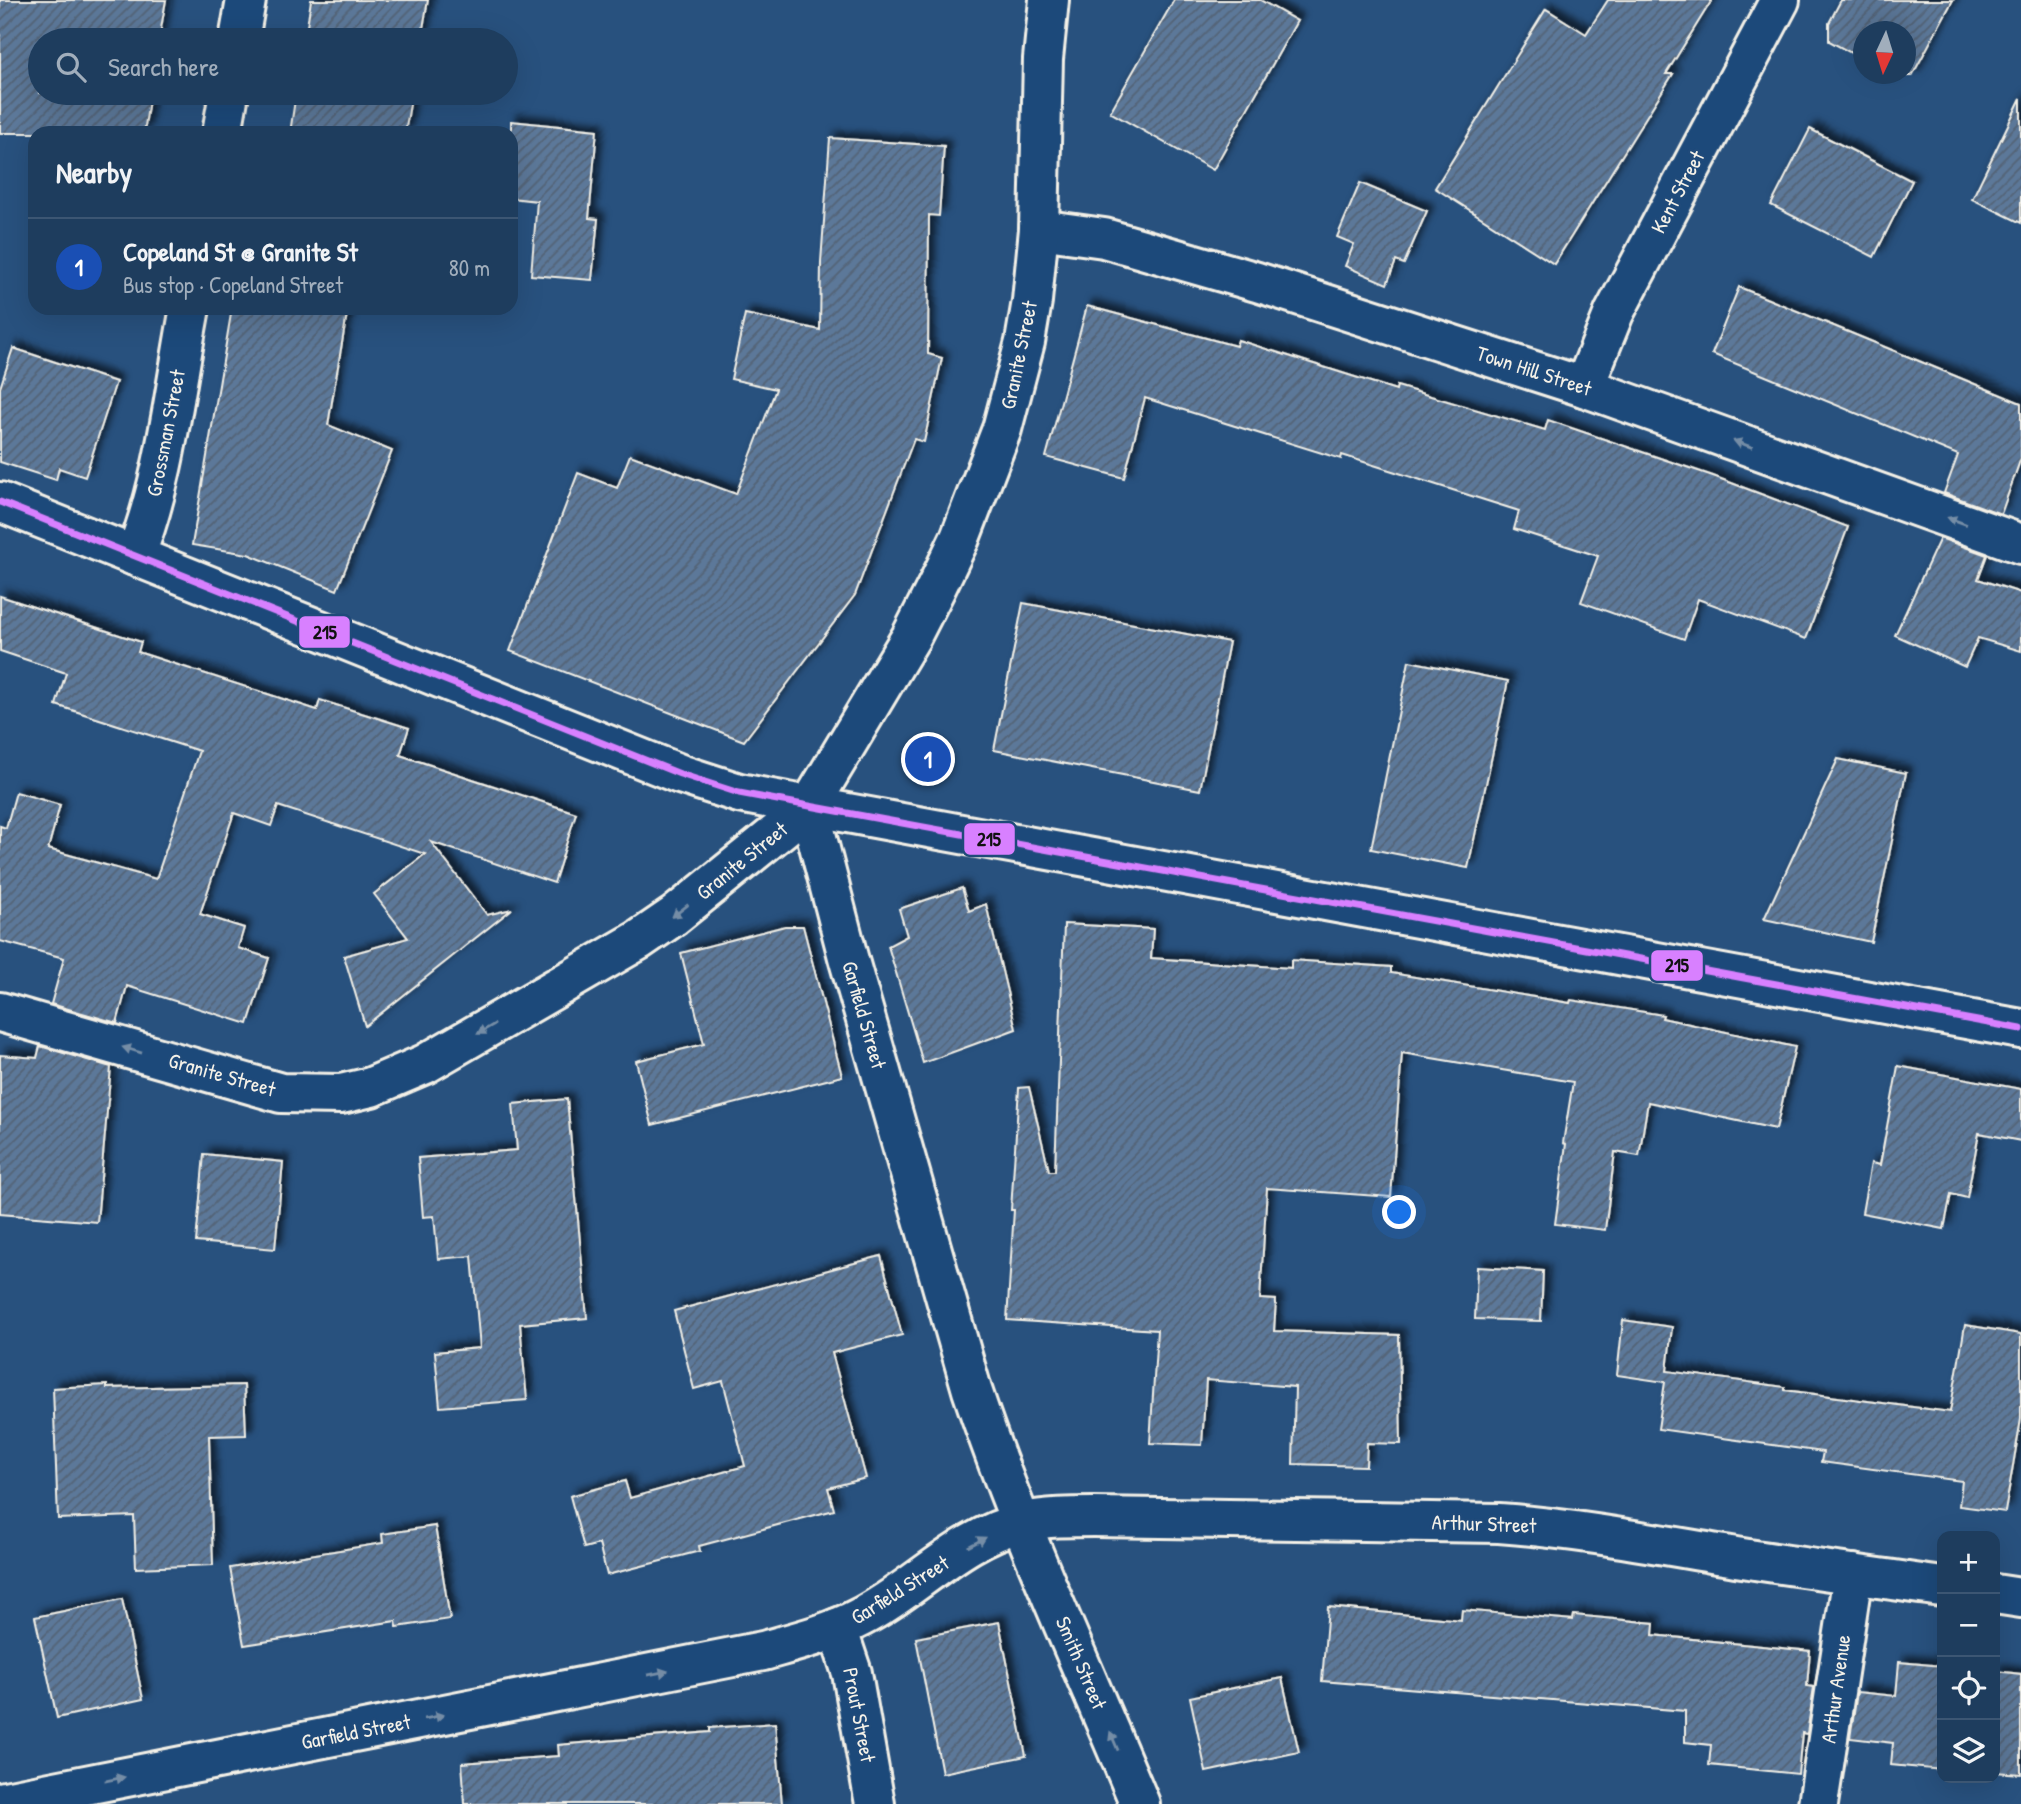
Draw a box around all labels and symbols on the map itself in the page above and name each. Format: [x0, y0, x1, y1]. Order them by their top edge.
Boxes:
north arrow [1853, 21, 1916, 84]
street label: Kent Street [1644, 145, 1712, 238]
street label: Granite Street [993, 297, 1044, 412]
street label: Town Hill Street [1473, 338, 1596, 403]
street label: Grossman Street [139, 366, 192, 499]
one-way arrow [1732, 438, 1753, 449]
one-way arrow [1946, 515, 1967, 526]
line badge: 215 [298, 615, 351, 649]
text: 215 [313, 619, 338, 645]
pin: 1 [905, 733, 951, 785]
street label: Granite Street [690, 814, 794, 906]
line badge: 215 [963, 822, 1016, 856]
text: 215 [977, 826, 1002, 852]
one-way arrow [671, 904, 689, 919]
line badge: 215 [1650, 949, 1704, 982]
text: 215 [1665, 952, 1690, 978]
street label: Garfield Street [835, 958, 894, 1073]
one-way arrow [476, 1023, 495, 1035]
one-way arrow [121, 1044, 142, 1054]
street label: Granite Street [165, 1045, 280, 1104]
your location [1382, 1195, 1416, 1229]
street label: Arthur Street [1431, 1507, 1538, 1540]
one-way arrow [967, 1536, 987, 1547]
street label: Garfield Street [845, 1548, 955, 1631]
street label: Smith Street [1049, 1612, 1114, 1714]
street label: Arthur Avenue [1814, 1633, 1857, 1745]
street label: Prout Street [836, 1665, 883, 1766]
one-way arrow [647, 1667, 669, 1678]
street label: Garfield Street [299, 1707, 414, 1756]
one-way arrow [423, 1711, 445, 1722]
one-way arrow [1108, 1730, 1119, 1751]
one-way arrow [104, 1774, 126, 1785]

